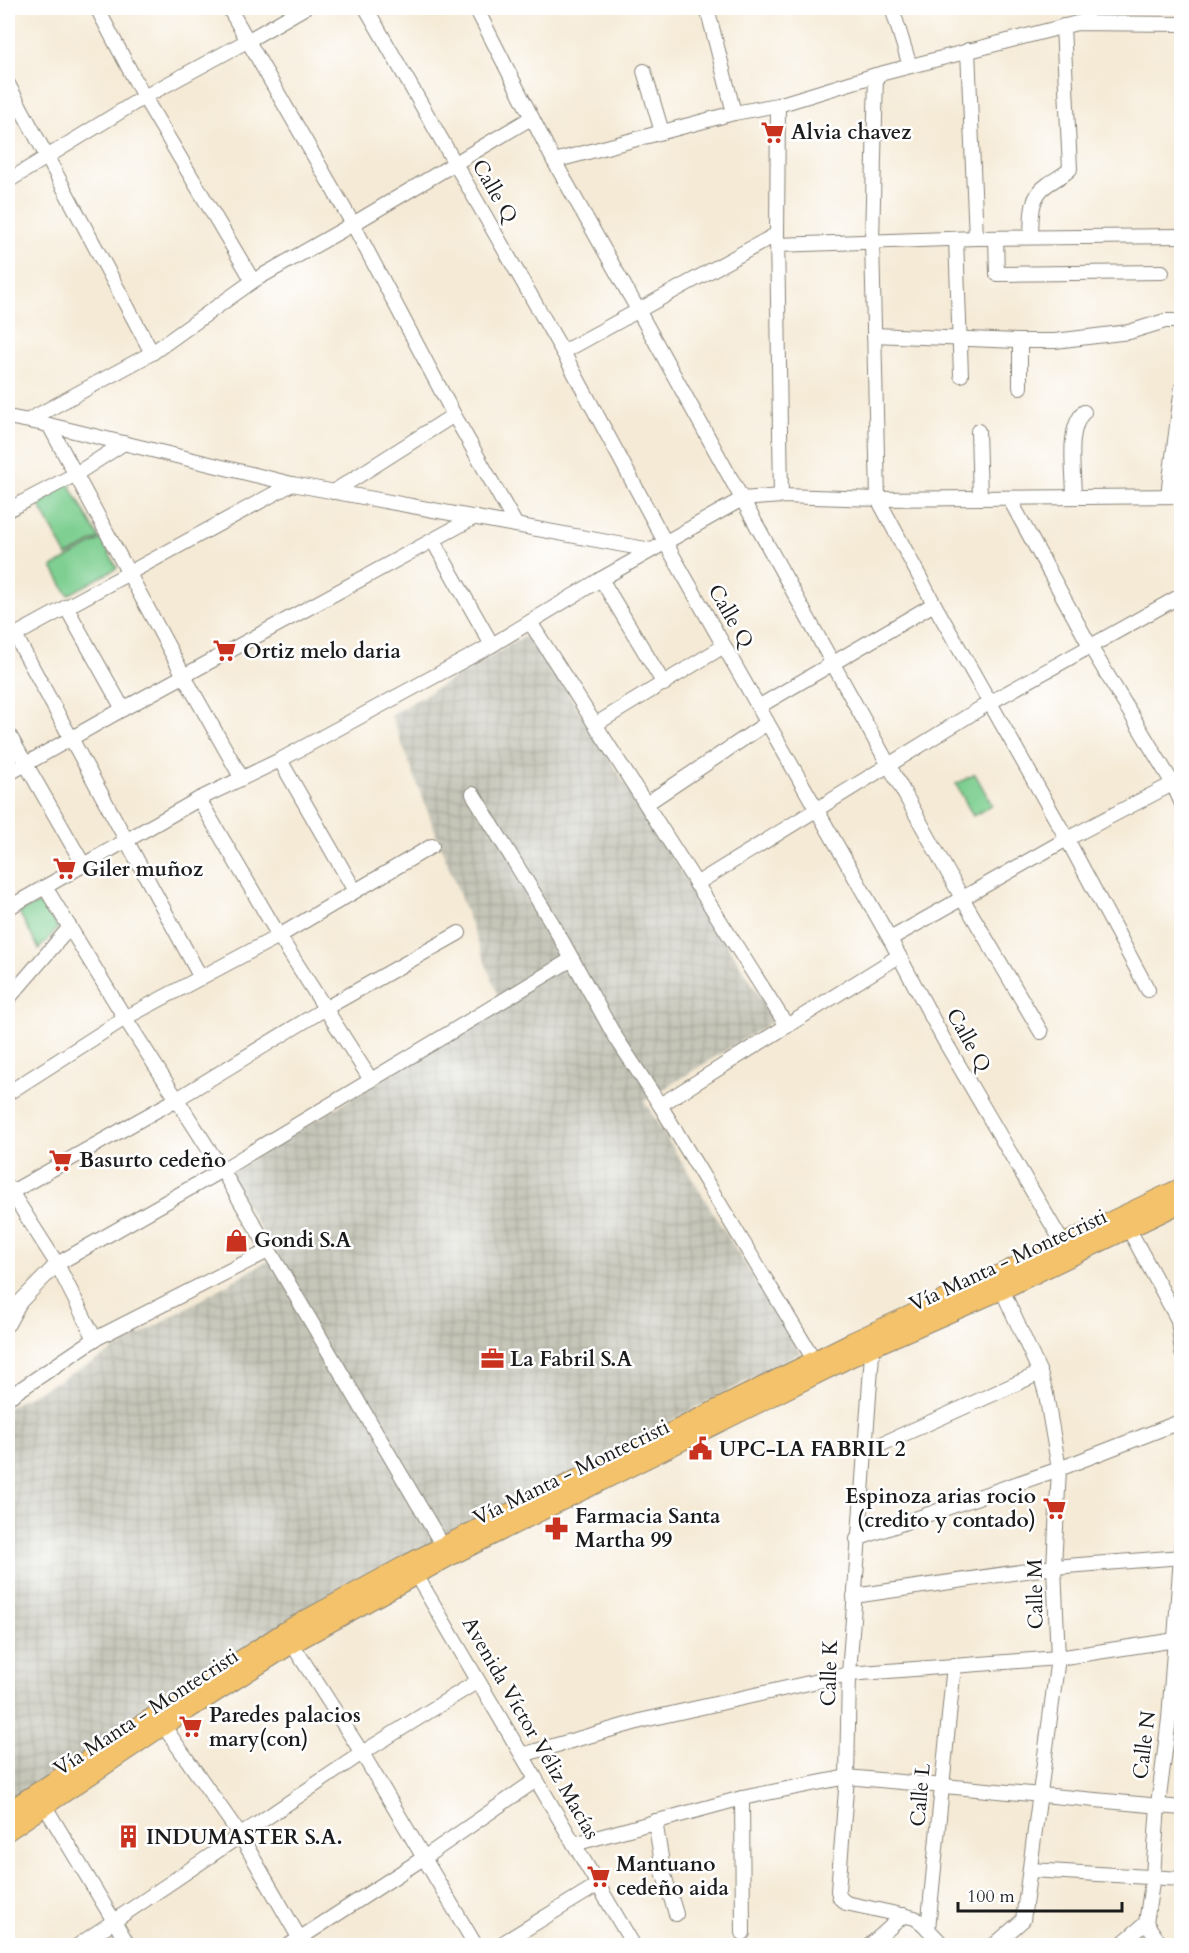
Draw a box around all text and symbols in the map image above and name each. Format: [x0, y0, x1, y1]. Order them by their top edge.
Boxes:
place label: Alvia chavez [791, 118, 912, 147]
supermarket icon: Alvia chavez [760, 119, 786, 145]
street label: Calle Q [465, 154, 524, 228]
street label: Calle Q [701, 579, 760, 653]
place label: Ortiz melo daria [243, 637, 401, 666]
supermarket icon: Ortiz melo daria [212, 638, 238, 664]
place label: Giler muñoz [82, 855, 204, 884]
supermarket icon: Giler muñoz [51, 856, 77, 882]
street label: Calle Q [939, 1003, 998, 1078]
place label: Basurto cedeño [79, 1146, 226, 1175]
supermarket icon: Basurto cedeño [48, 1147, 74, 1173]
street label: Vía Manta - Montecristi [905, 1202, 1112, 1319]
place label: Gondi S.A [254, 1226, 352, 1255]
shop icon: Gondi S.A [223, 1227, 249, 1253]
place label: La Fabril S.A [510, 1345, 632, 1374]
office icon: La Fabril S.A [479, 1346, 505, 1372]
street label: Vía Manta - Montecristi [468, 1412, 674, 1533]
place label: UPC-LA FABRIL 2 [719, 1435, 906, 1464]
public building icon: UPC-LA FABRIL 2 [688, 1436, 714, 1462]
place label: Espinoza arias rocio (credito y contado) [845, 1482, 1036, 1535]
supermarket icon: Espinoza arias rocio (credito y contado) [1041, 1495, 1067, 1521]
place label: Farmacia Santa Martha 99 [575, 1502, 721, 1555]
pharmacy icon: Farmacia Santa Martha 99 [544, 1515, 570, 1541]
street label: Calle M [1020, 1558, 1051, 1630]
street label: Avenida Víctor Véliz Macías [455, 1612, 606, 1845]
street label: Calle K [814, 1639, 845, 1707]
street label: Vía Manta - Montecristi [48, 1642, 244, 1783]
place label: Paredes palacios mary(con) [209, 1701, 361, 1754]
street label: Calle N [1126, 1709, 1163, 1781]
supermarket icon: Paredes palacios mary(con) [178, 1714, 204, 1740]
street label: Calle L [903, 1762, 938, 1828]
place label: INDUMASTER S.A. [146, 1823, 343, 1852]
building icon: INDUMASTER S.A. [115, 1824, 141, 1850]
place label: Mantuano cedeño aida [616, 1850, 729, 1903]
supermarket icon: Mantuano cedeño aida [585, 1863, 611, 1889]
scale bar [958, 1875, 1122, 1913]
text: 100 m [967, 1884, 1015, 1909]

